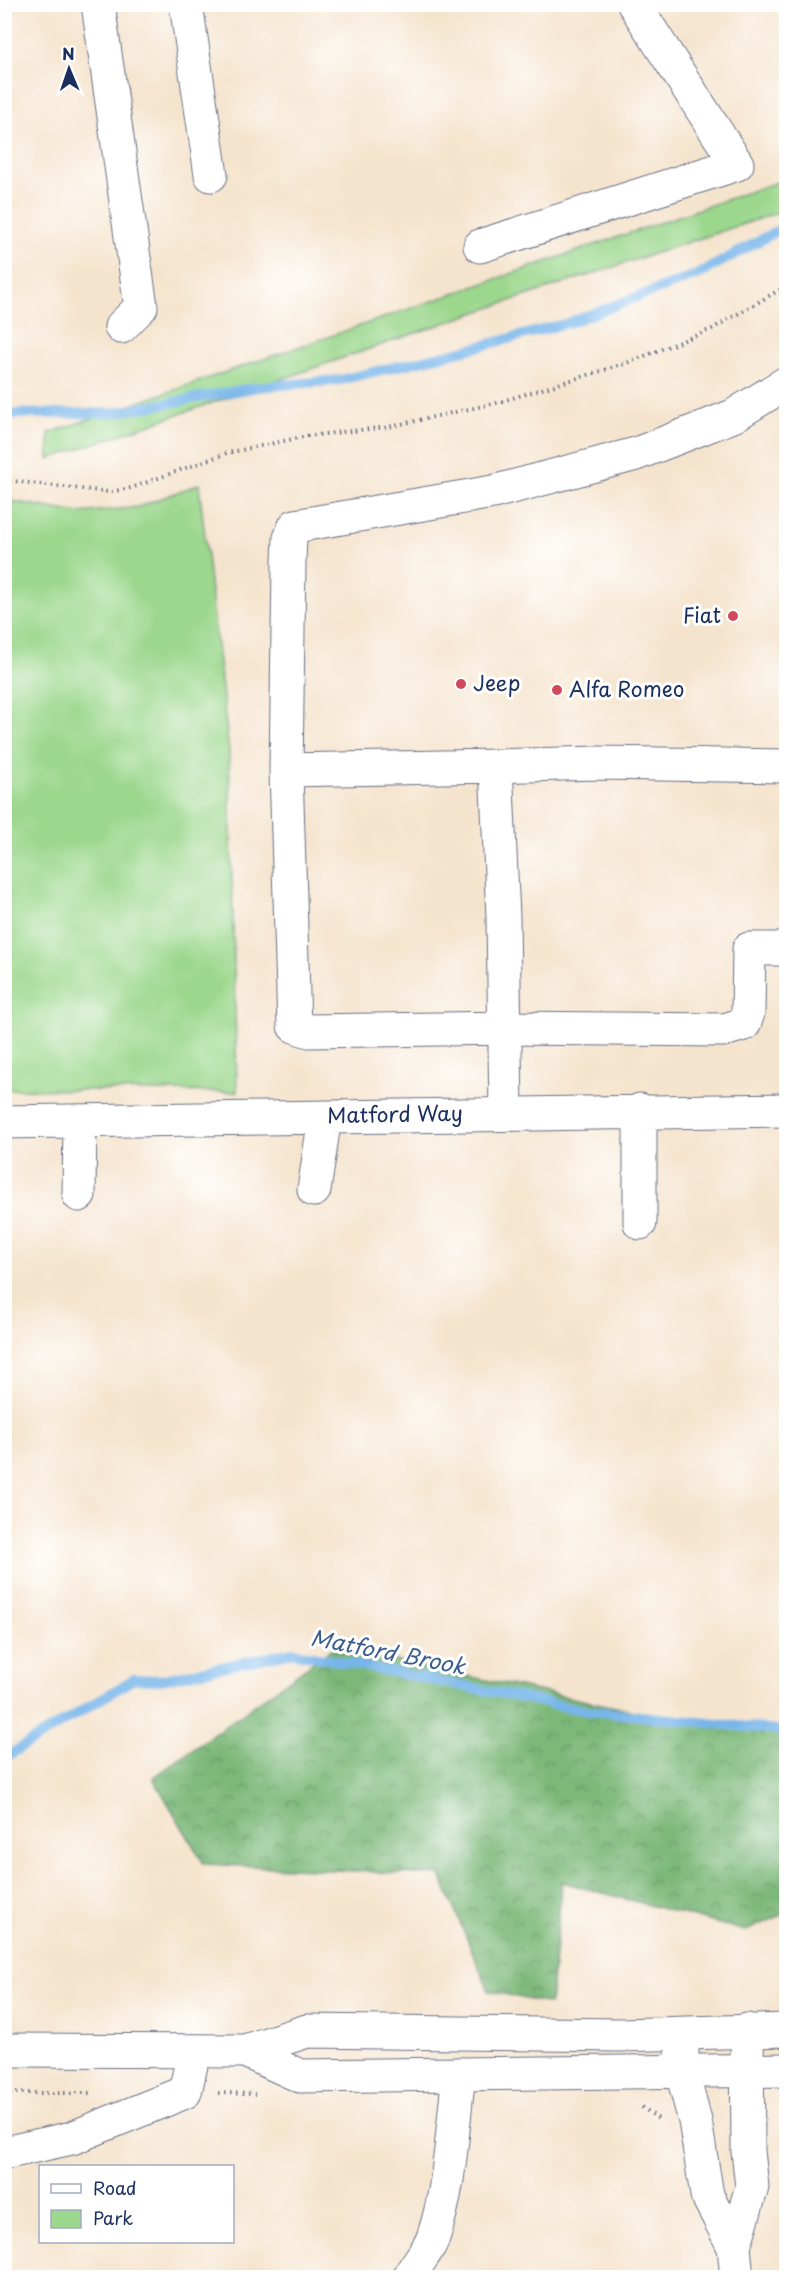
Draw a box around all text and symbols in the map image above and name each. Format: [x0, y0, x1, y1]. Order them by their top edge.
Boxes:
north arrow [39, 39, 99, 99]
text: N [62, 41, 75, 65]
place label: Fiat [683, 598, 721, 630]
marker: Fiat [726, 609, 740, 623]
place label: Jeep [473, 666, 520, 698]
place label: Alfa Romeo [569, 672, 684, 704]
marker: Jeep [454, 677, 468, 691]
marker: Alfa Romeo [550, 683, 564, 697]
street label: Matford Way [327, 1096, 463, 1130]
water label: Matford Brook [308, 1619, 470, 1682]
legend [39, 2165, 234, 2243]
text: Road [93, 2174, 137, 2201]
text: Park [93, 2204, 133, 2231]

